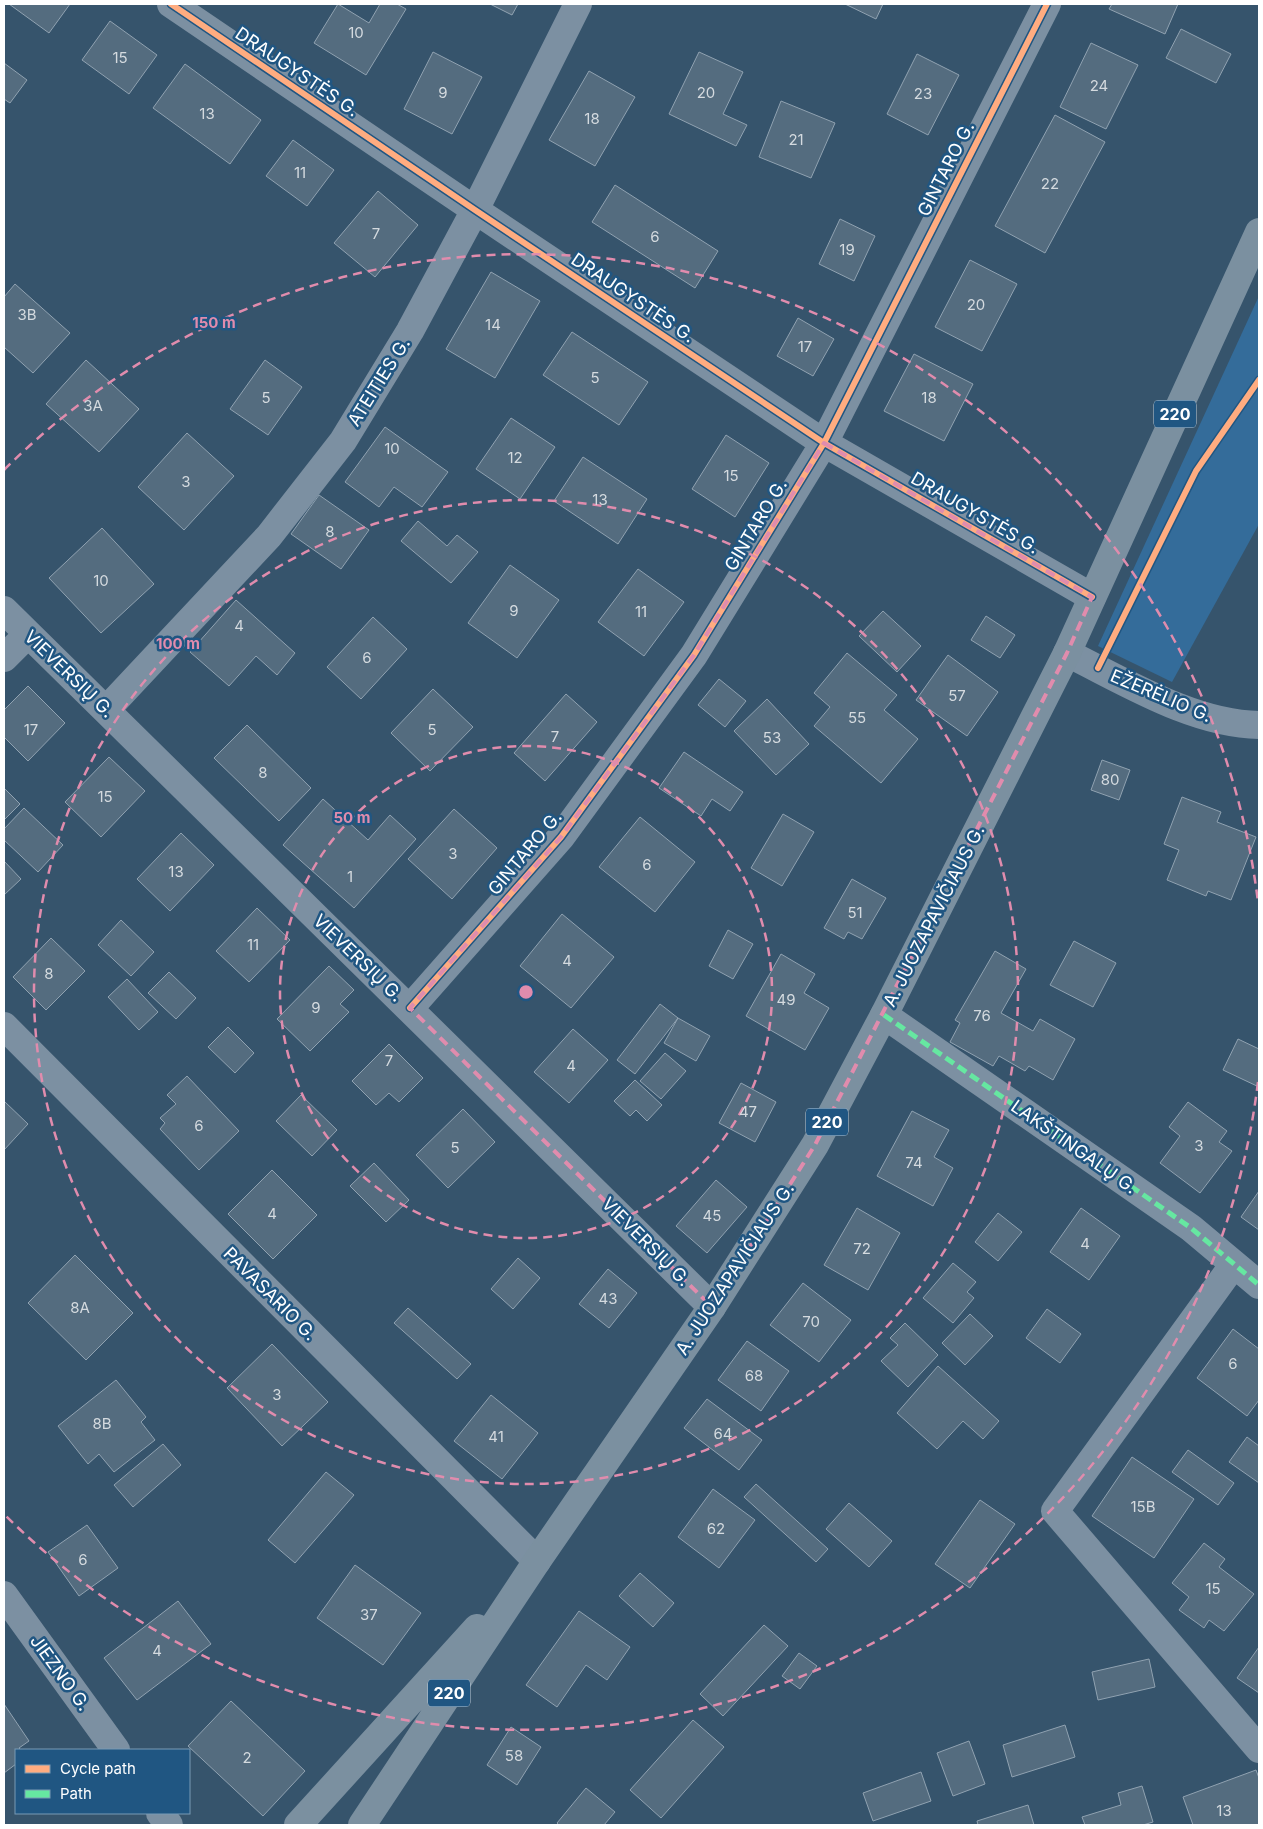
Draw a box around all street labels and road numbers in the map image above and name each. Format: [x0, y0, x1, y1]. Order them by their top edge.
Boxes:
street label: DRAUGYSTĖS G. [232, 22, 364, 121]
street label: GINTARO G. [913, 118, 978, 220]
street label: DRAUGYSTĖS G. [568, 248, 700, 347]
street label: ATEITIES G. [343, 333, 414, 430]
road number: 220 [1154, 400, 1196, 428]
street label: DRAUGYSTĖS G. [907, 466, 1044, 558]
street label: GINTARO G. [720, 475, 791, 574]
street label: VIEVERSIŲ G. [20, 626, 118, 722]
street label: EŽERĖLIO G. [1107, 664, 1215, 726]
street label: GINTARO G. [483, 806, 566, 899]
street label: A. JUOZAPAVIČIAUS G. [878, 821, 989, 1010]
street label: VIEVERSIŲ G. [309, 910, 407, 1006]
street label: LAKŠTINGALŲ G. [1007, 1095, 1142, 1198]
road number: 220 [806, 1108, 848, 1136]
street label: A. JUOZAPAVIČIAUS G. [670, 1178, 798, 1359]
street label: VIEVERSIŲ G. [598, 1193, 695, 1290]
street label: PAVASARIO G. [220, 1243, 321, 1344]
street label: JIEZNO G. [26, 1631, 95, 1715]
road number: 220 [428, 1680, 470, 1706]

